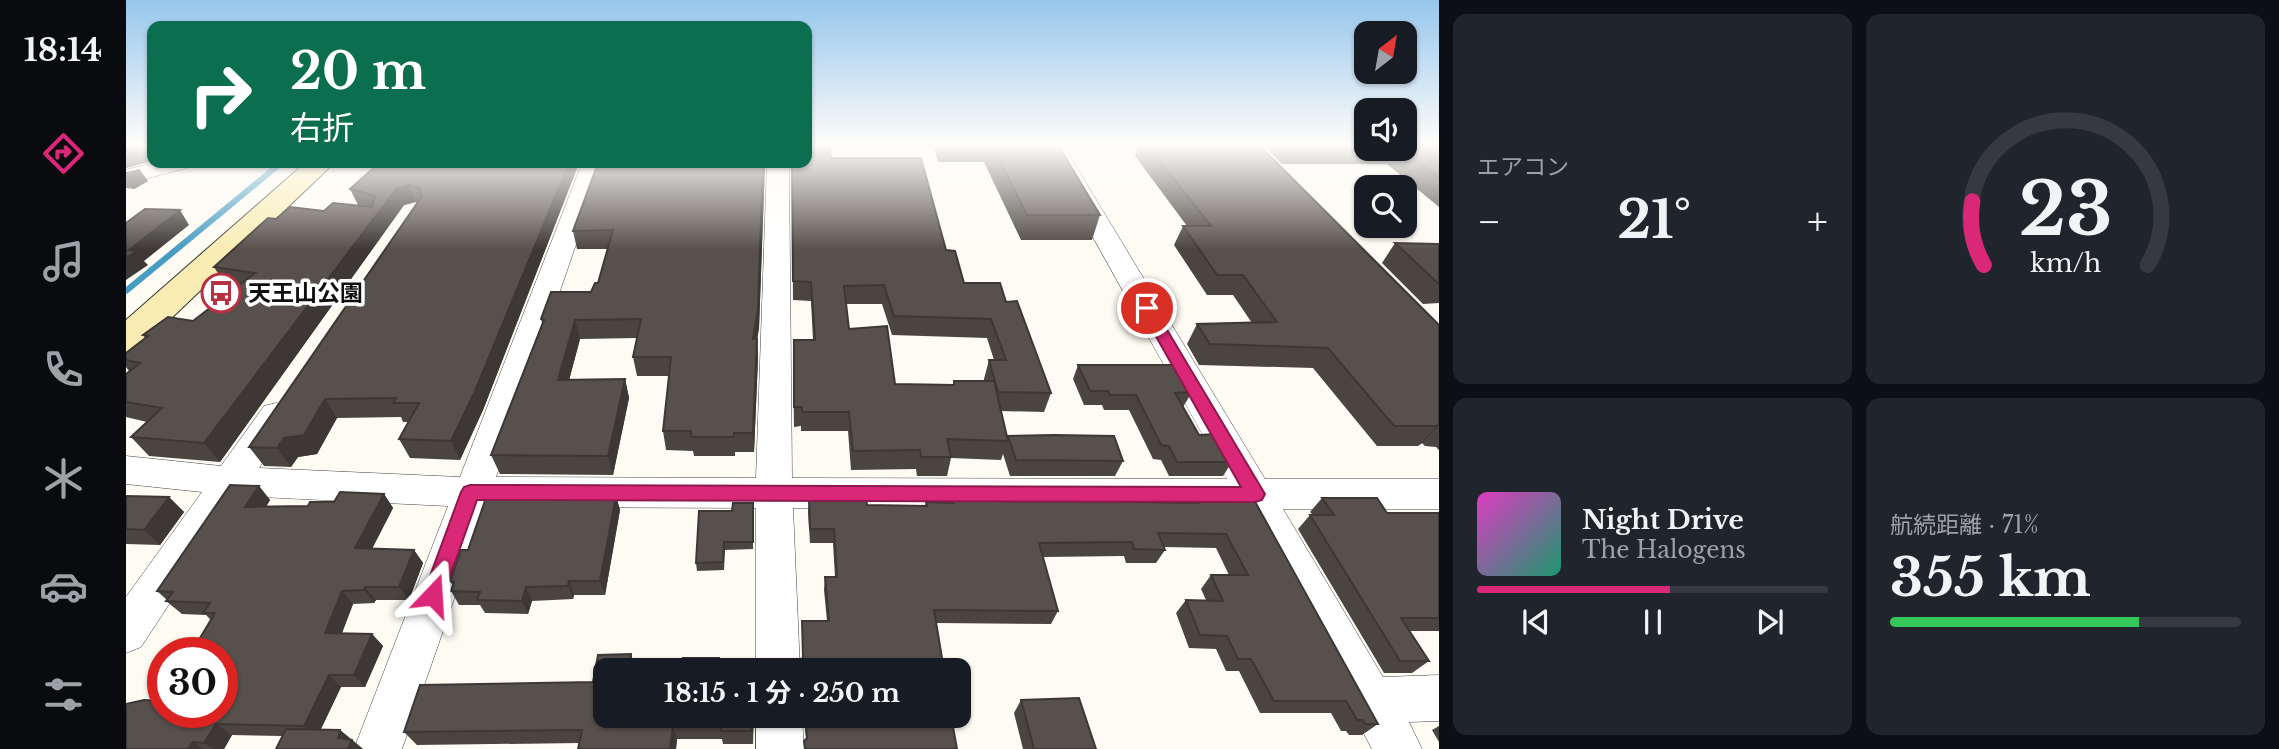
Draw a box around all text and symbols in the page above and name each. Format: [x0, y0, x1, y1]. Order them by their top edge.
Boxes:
north arrow [1354, 21, 1418, 84]
map controls [1354, 21, 1417, 238]
text: 18:14 [24, 30, 102, 70]
text: 20 m [290, 41, 426, 102]
icon: right [175, 49, 266, 140]
button: sound [1354, 98, 1417, 161]
text: 右折 [290, 108, 354, 148]
icon: directions [39, 129, 88, 178]
text: エアコン [1477, 153, 1569, 181]
text: 23 [2019, 164, 2112, 255]
button: search [1354, 175, 1417, 238]
text: 21° [1617, 188, 1691, 252]
text: − [1477, 198, 1501, 245]
text: + [1807, 198, 1828, 245]
icon: music [39, 237, 88, 286]
text: km/h [2030, 248, 2101, 279]
bus stop icon: 天王山公園 [200, 272, 242, 314]
pin [1117, 278, 1177, 338]
place label: 天王山公園 [248, 279, 363, 307]
icon: arrive [1128, 289, 1166, 327]
icon: phone [39, 345, 88, 394]
icon: climate [39, 454, 88, 503]
text: Night Drive [1582, 504, 1744, 536]
text: 航続距離 · 71% [1890, 511, 2039, 539]
text: The Halogens [1582, 536, 1746, 564]
text: 355 km [1890, 546, 2091, 610]
position arrow [396, 558, 470, 632]
icon: car [39, 562, 88, 611]
icon: previous [1517, 603, 1555, 641]
icon: pause [1634, 603, 1672, 641]
icon: next [1751, 603, 1789, 641]
speed limit sign: 30 [147, 637, 238, 728]
icon: filters [39, 670, 88, 719]
text: 18:15 · 1 分 · 250 m [664, 677, 900, 709]

